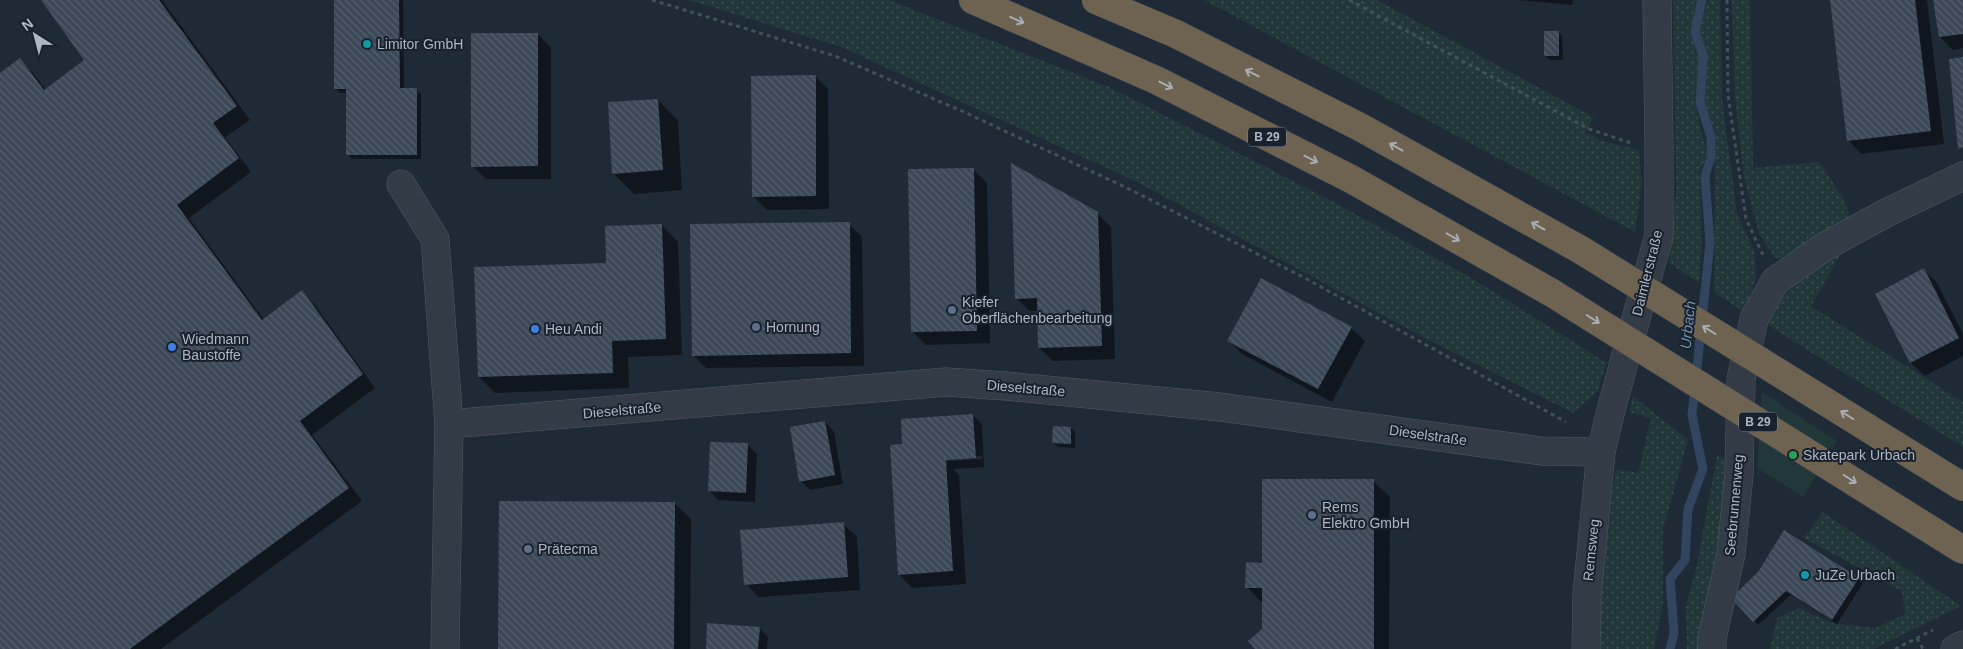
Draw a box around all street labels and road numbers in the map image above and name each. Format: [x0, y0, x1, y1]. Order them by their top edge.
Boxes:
road number: B 29 [1248, 128, 1286, 146]
street label: Daimlerstraße [1629, 228, 1665, 318]
street label: Dieselstraße [986, 377, 1066, 399]
street label: Dieselstraße [582, 399, 662, 421]
road number: B 29 [1739, 412, 1777, 432]
street label: Dieselstraße [1388, 422, 1468, 448]
street label: Seebrunnenweg [1722, 454, 1746, 556]
street label: Remsweg [1580, 518, 1602, 582]

